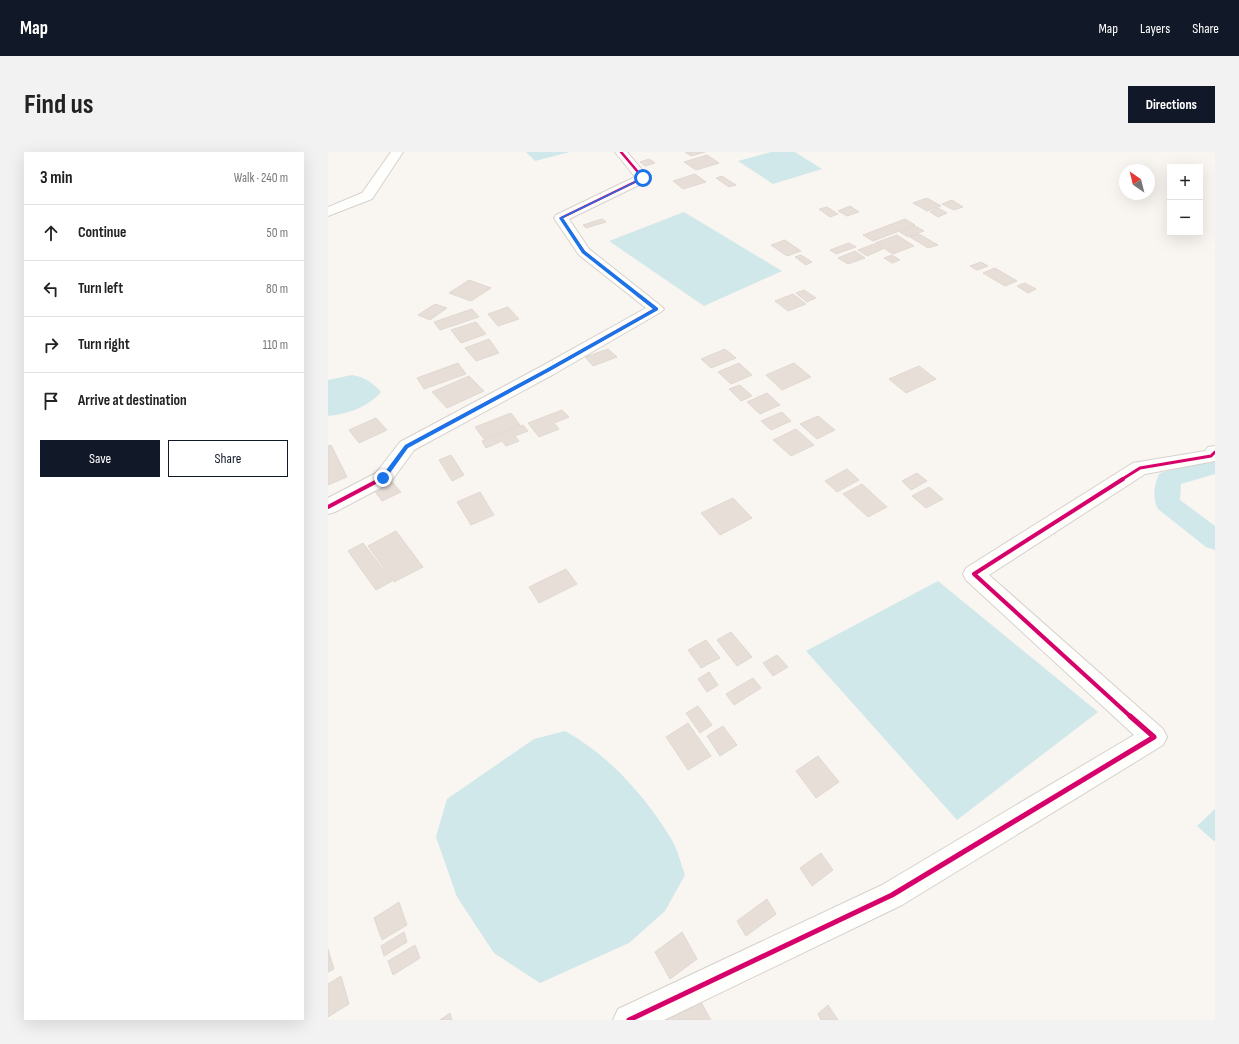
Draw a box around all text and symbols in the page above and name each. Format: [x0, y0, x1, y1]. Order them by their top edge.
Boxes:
text: Map [20, 17, 48, 40]
text: Map [1098, 20, 1118, 37]
text: Layers [1140, 20, 1170, 37]
text: Share [1192, 20, 1219, 37]
button: Directions [1128, 86, 1215, 123]
text: Find us [24, 88, 93, 121]
north arrow [1119, 164, 1155, 200]
map controls [1167, 164, 1203, 236]
button: + [1167, 164, 1203, 200]
text: 3 min [40, 168, 73, 188]
route start [634, 169, 652, 187]
text: Walk · 240 m [234, 170, 288, 186]
button: − [1167, 200, 1203, 236]
icon: ahead [40, 222, 62, 244]
text: Continue [78, 223, 127, 242]
text: 50 m [267, 225, 288, 241]
icon: left [40, 278, 62, 300]
text: Turn left [78, 279, 123, 298]
text: 80 m [266, 281, 288, 297]
icon: right [40, 334, 62, 356]
text: Turn right [78, 335, 130, 354]
text: 110 m [263, 337, 288, 353]
icon: arrive [40, 390, 62, 412]
text: Arrive at destination [78, 391, 187, 410]
button: Save [40, 440, 160, 477]
button: Share [168, 440, 288, 477]
route end [374, 469, 392, 487]

